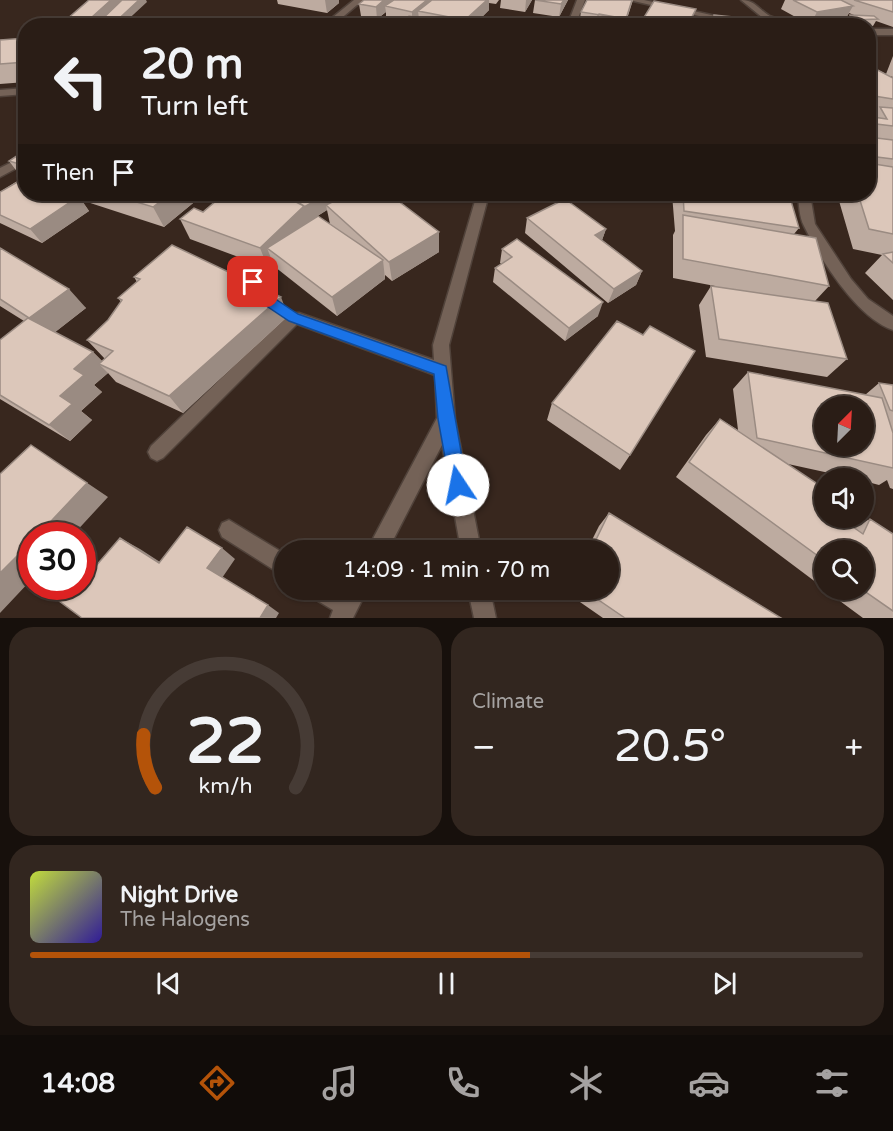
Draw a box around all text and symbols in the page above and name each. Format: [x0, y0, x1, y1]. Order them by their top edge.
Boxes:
text: 20 m [141, 39, 243, 90]
icon: left [42, 42, 120, 120]
text: Turn left [141, 90, 248, 123]
icon: arrive [107, 156, 140, 189]
text: Then [42, 160, 95, 186]
pin [227, 256, 278, 307]
icon: arrive [236, 265, 269, 298]
north arrow [814, 396, 874, 456]
map controls [814, 396, 874, 600]
position arrow [426, 453, 490, 517]
button: sound [814, 468, 874, 528]
speed limit sign: 30 [18, 522, 96, 600]
button: search [814, 540, 874, 600]
text: 14:09 · 1 min · 70 m [343, 557, 550, 583]
text: Climate [472, 690, 544, 714]
text: 22 [186, 705, 265, 780]
text: 20.5° [614, 720, 726, 774]
text: − [472, 728, 496, 767]
text: + [844, 728, 863, 767]
text: km/h [199, 774, 252, 800]
text: Night Drive [120, 882, 238, 908]
text: The Halogens [120, 908, 250, 932]
icon: previous [152, 967, 185, 1000]
icon: pause [430, 967, 463, 1000]
icon: next [708, 967, 741, 1000]
icon: directions [196, 1062, 238, 1104]
icon: music [319, 1062, 361, 1104]
icon: phone [442, 1062, 484, 1104]
icon: climate [565, 1062, 607, 1104]
icon: car [688, 1062, 730, 1104]
icon: filters [811, 1062, 853, 1104]
text: 14:08 [40, 1067, 115, 1100]

